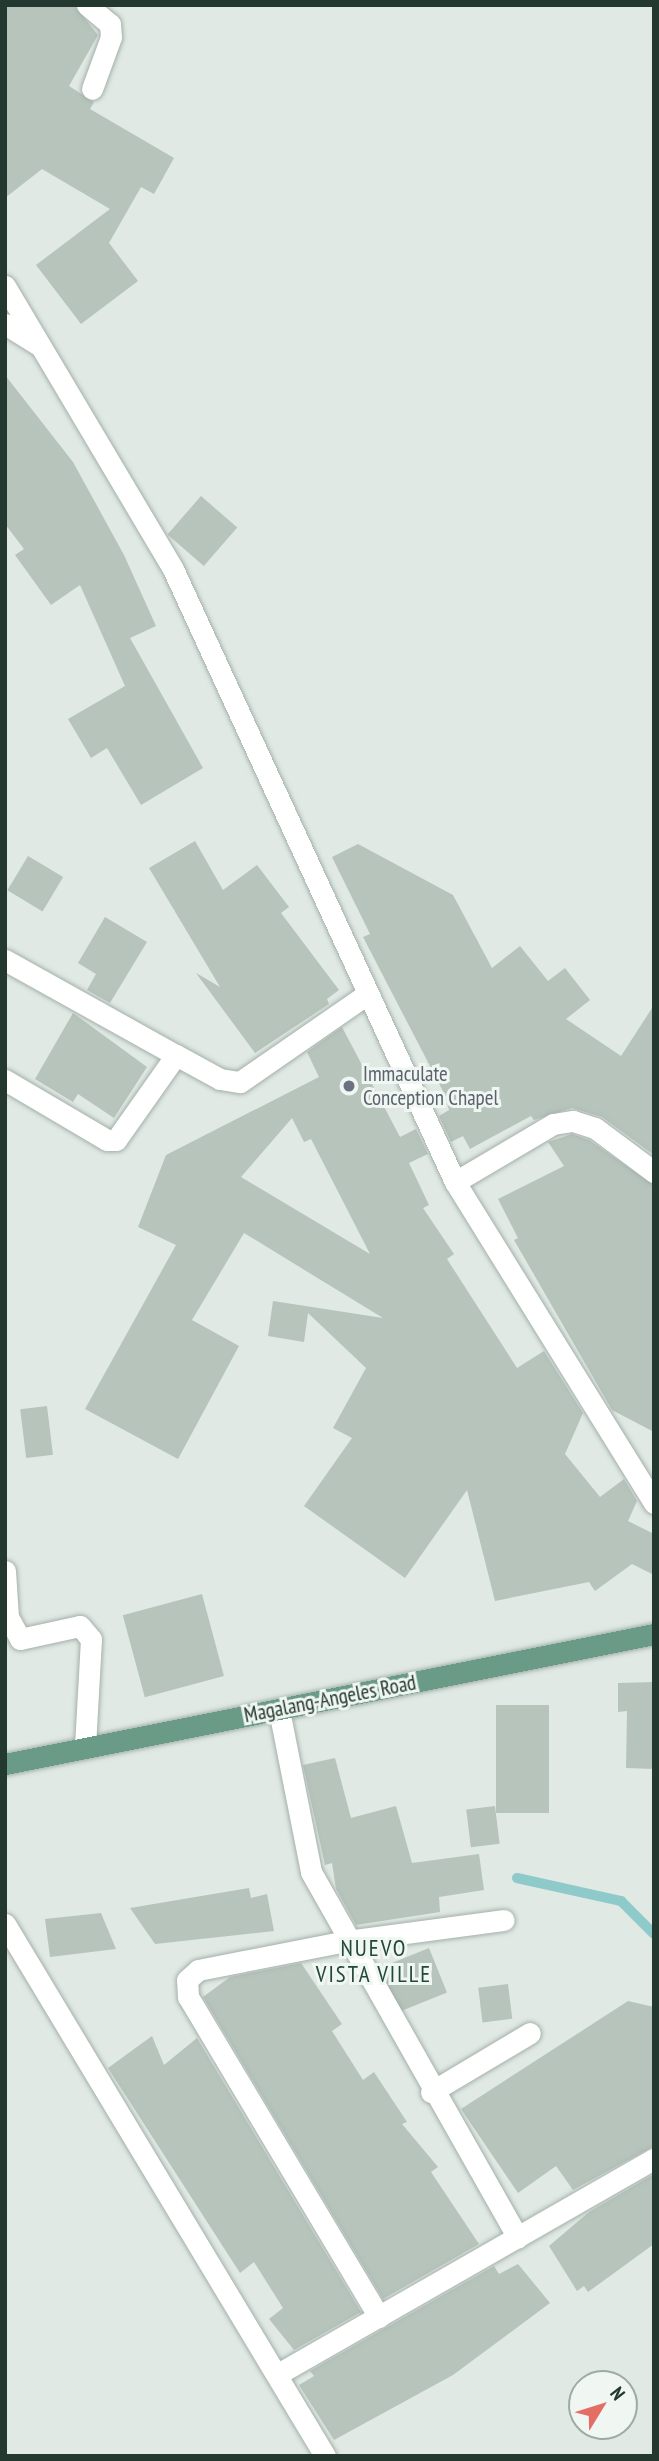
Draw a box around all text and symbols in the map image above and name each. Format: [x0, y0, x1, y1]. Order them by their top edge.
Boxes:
place label: Immaculate Conception Chapel [363, 1061, 498, 1111]
marker: Immaculate Conception Chapel [341, 1078, 357, 1094]
street label: Magalang-Angeles Road [242, 1670, 418, 1728]
district label: NUEVO VISTA VILLE [317, 1934, 431, 1988]
north arrow [568, 2370, 638, 2440]
text: N [605, 2382, 631, 2405]

